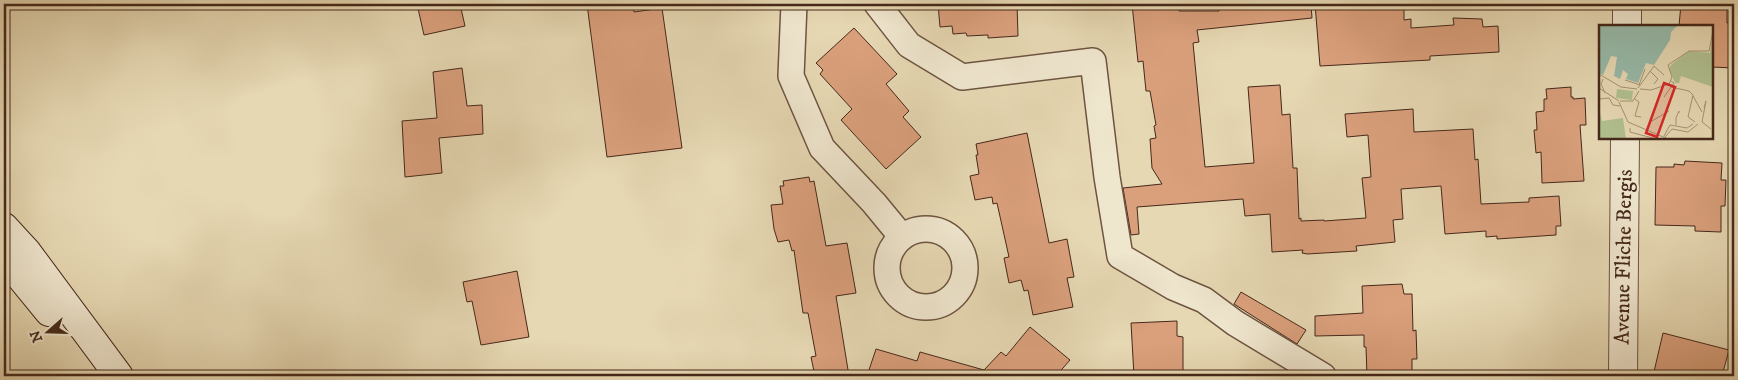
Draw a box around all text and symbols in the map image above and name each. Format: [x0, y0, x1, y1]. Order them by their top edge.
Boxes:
inset map [1599, 25, 1713, 139]
street label: Avenue Fliche Bergis [1609, 169, 1639, 345]
north arrow [22, 308, 72, 358]
text: N [26, 327, 47, 345]

